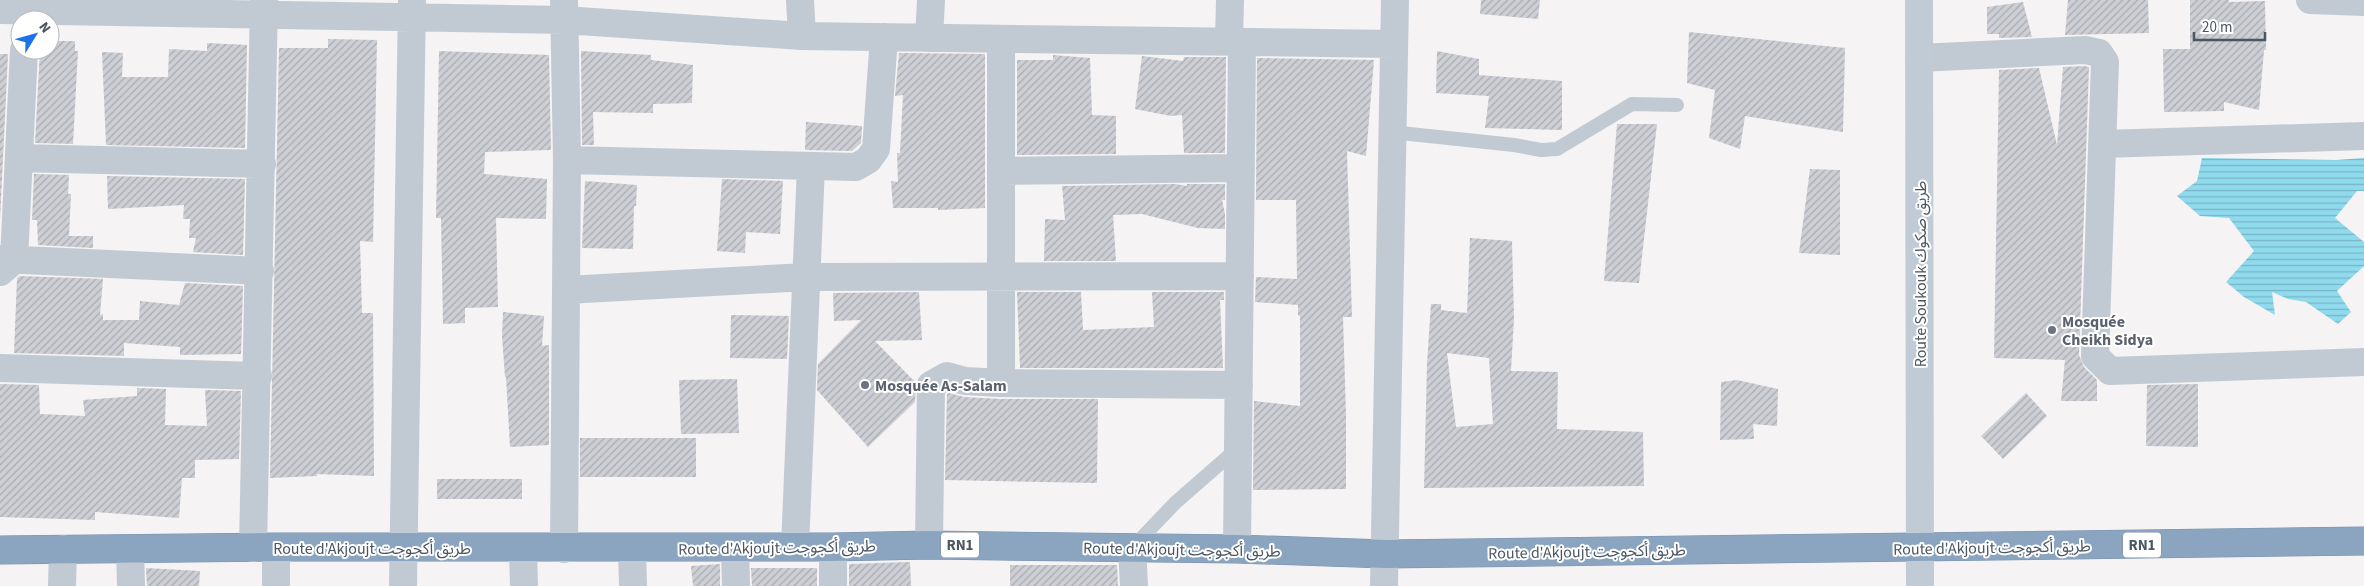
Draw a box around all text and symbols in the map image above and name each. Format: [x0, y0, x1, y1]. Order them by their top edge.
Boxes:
north arrow [10, 10, 60, 60]
scale bar [2194, 10, 2265, 42]
text: 20 m [2202, 17, 2232, 38]
text: N [34, 18, 55, 38]
street label: Route Soukouk طريق صكوك [1910, 181, 1932, 367]
place label: Mosquée Cheikh Sidya [2062, 311, 2153, 351]
marker: Mosquée Cheikh Sidya [2046, 324, 2058, 336]
place label: Mosquée As-Salam [875, 375, 1007, 397]
marker: Mosquée As-Salam [859, 379, 871, 391]
road number: RN1 [941, 532, 979, 558]
road number: RN1 [2123, 532, 2161, 558]
street label: Route d'Akjoujt طريق أكجوجت [678, 535, 876, 561]
street label: Route d'Akjoujt طريق أكجوجت [1893, 535, 2091, 561]
street label: Route d'Akjoujt طريق أكجوجت [1083, 537, 1281, 563]
street label: Route d'Akjoujt طريق أكجوجت [273, 538, 471, 560]
street label: Route d'Akjoujt طريق أكجوجت [1488, 539, 1686, 565]

